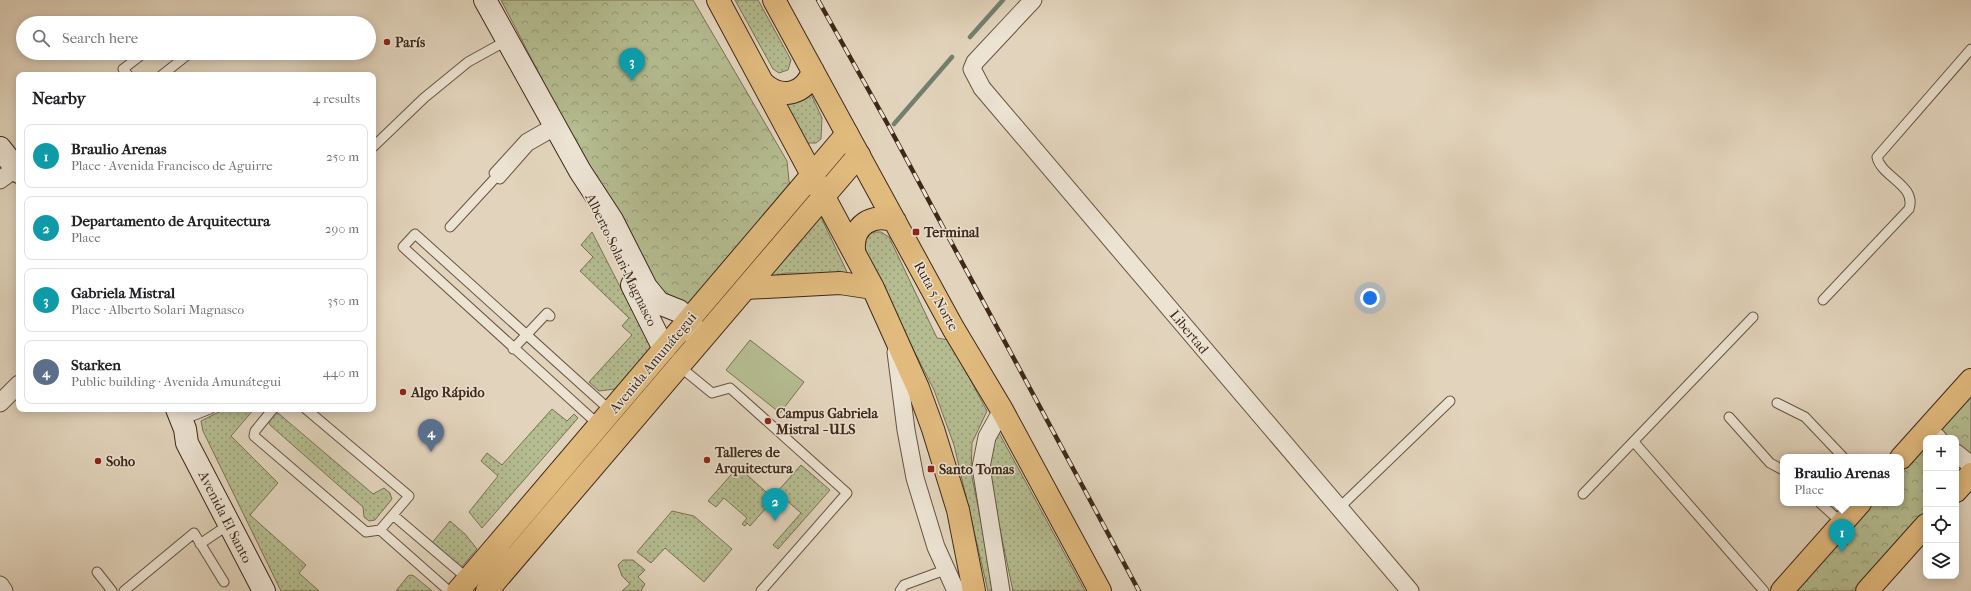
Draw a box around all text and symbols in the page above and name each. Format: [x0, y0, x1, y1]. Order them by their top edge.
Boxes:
search box [16, 16, 376, 60]
icon: search [30, 27, 52, 49]
text: Search here [62, 29, 138, 47]
place label: París [395, 34, 426, 51]
marker: París [382, 37, 392, 47]
pin: 3 [619, 48, 645, 81]
text: Nearby [32, 88, 86, 108]
text: 4 results [313, 91, 360, 106]
text: Braulio Arenas [71, 140, 166, 158]
text: 1 [44, 149, 48, 164]
text: 250 m [326, 149, 359, 164]
text: Place · Avenida Francisco de Aguirre [71, 158, 273, 173]
street label: Alberto Solari Magnasco [581, 190, 661, 329]
text: Departamento de Arquitectura [71, 212, 270, 230]
text: 2 [43, 221, 49, 236]
text: 290 m [325, 221, 359, 236]
place label: Terminal [923, 224, 980, 241]
marker: Terminal [911, 227, 921, 237]
text: Place [71, 230, 101, 245]
street label: Ruta 5 Norte [910, 258, 962, 334]
text: Gabriela Mistral [71, 284, 175, 302]
your location [1360, 288, 1380, 308]
text: 3 [43, 293, 49, 308]
text: 350 m [327, 293, 359, 308]
text: Place · Alberto Solari Magnasco [71, 302, 244, 317]
street label: Libertad [1166, 307, 1212, 358]
street label: Avenida Amunátegui [605, 309, 700, 418]
text: Starken [71, 356, 121, 374]
text: 4 [42, 365, 50, 380]
text: 440 m [323, 365, 359, 380]
text: Public building · Avenida Amunátegui [71, 374, 281, 389]
place label: Algo Rápido [410, 384, 485, 401]
marker: Algo Rápido [398, 387, 408, 397]
place label: Campus Gabriela Mistral - ULS [775, 405, 878, 438]
marker: Campus Gabriela Mistral - ULS [763, 416, 773, 426]
pin: 4 [418, 419, 444, 452]
map controls [1923, 435, 1959, 579]
button: + [1923, 435, 1959, 471]
place label: Talleres de Arquitectura [714, 444, 793, 477]
place label: Soho [106, 453, 135, 470]
popup [1780, 454, 1904, 506]
marker: Talleres de Arquitectura [702, 455, 712, 465]
marker: Soho [93, 456, 103, 466]
place label: Santo Tomas [939, 461, 1015, 478]
marker: Santo Tomas [926, 464, 936, 474]
text: Braulio Arenas [1794, 464, 1890, 482]
street label: Avenida El Santo [194, 467, 255, 566]
button: − [1923, 471, 1959, 507]
text: Place [1794, 482, 1824, 497]
pin: 2 [762, 488, 788, 521]
button: locate [1923, 507, 1959, 543]
pin: 1 [1829, 519, 1855, 552]
button: layers [1923, 543, 1959, 579]

